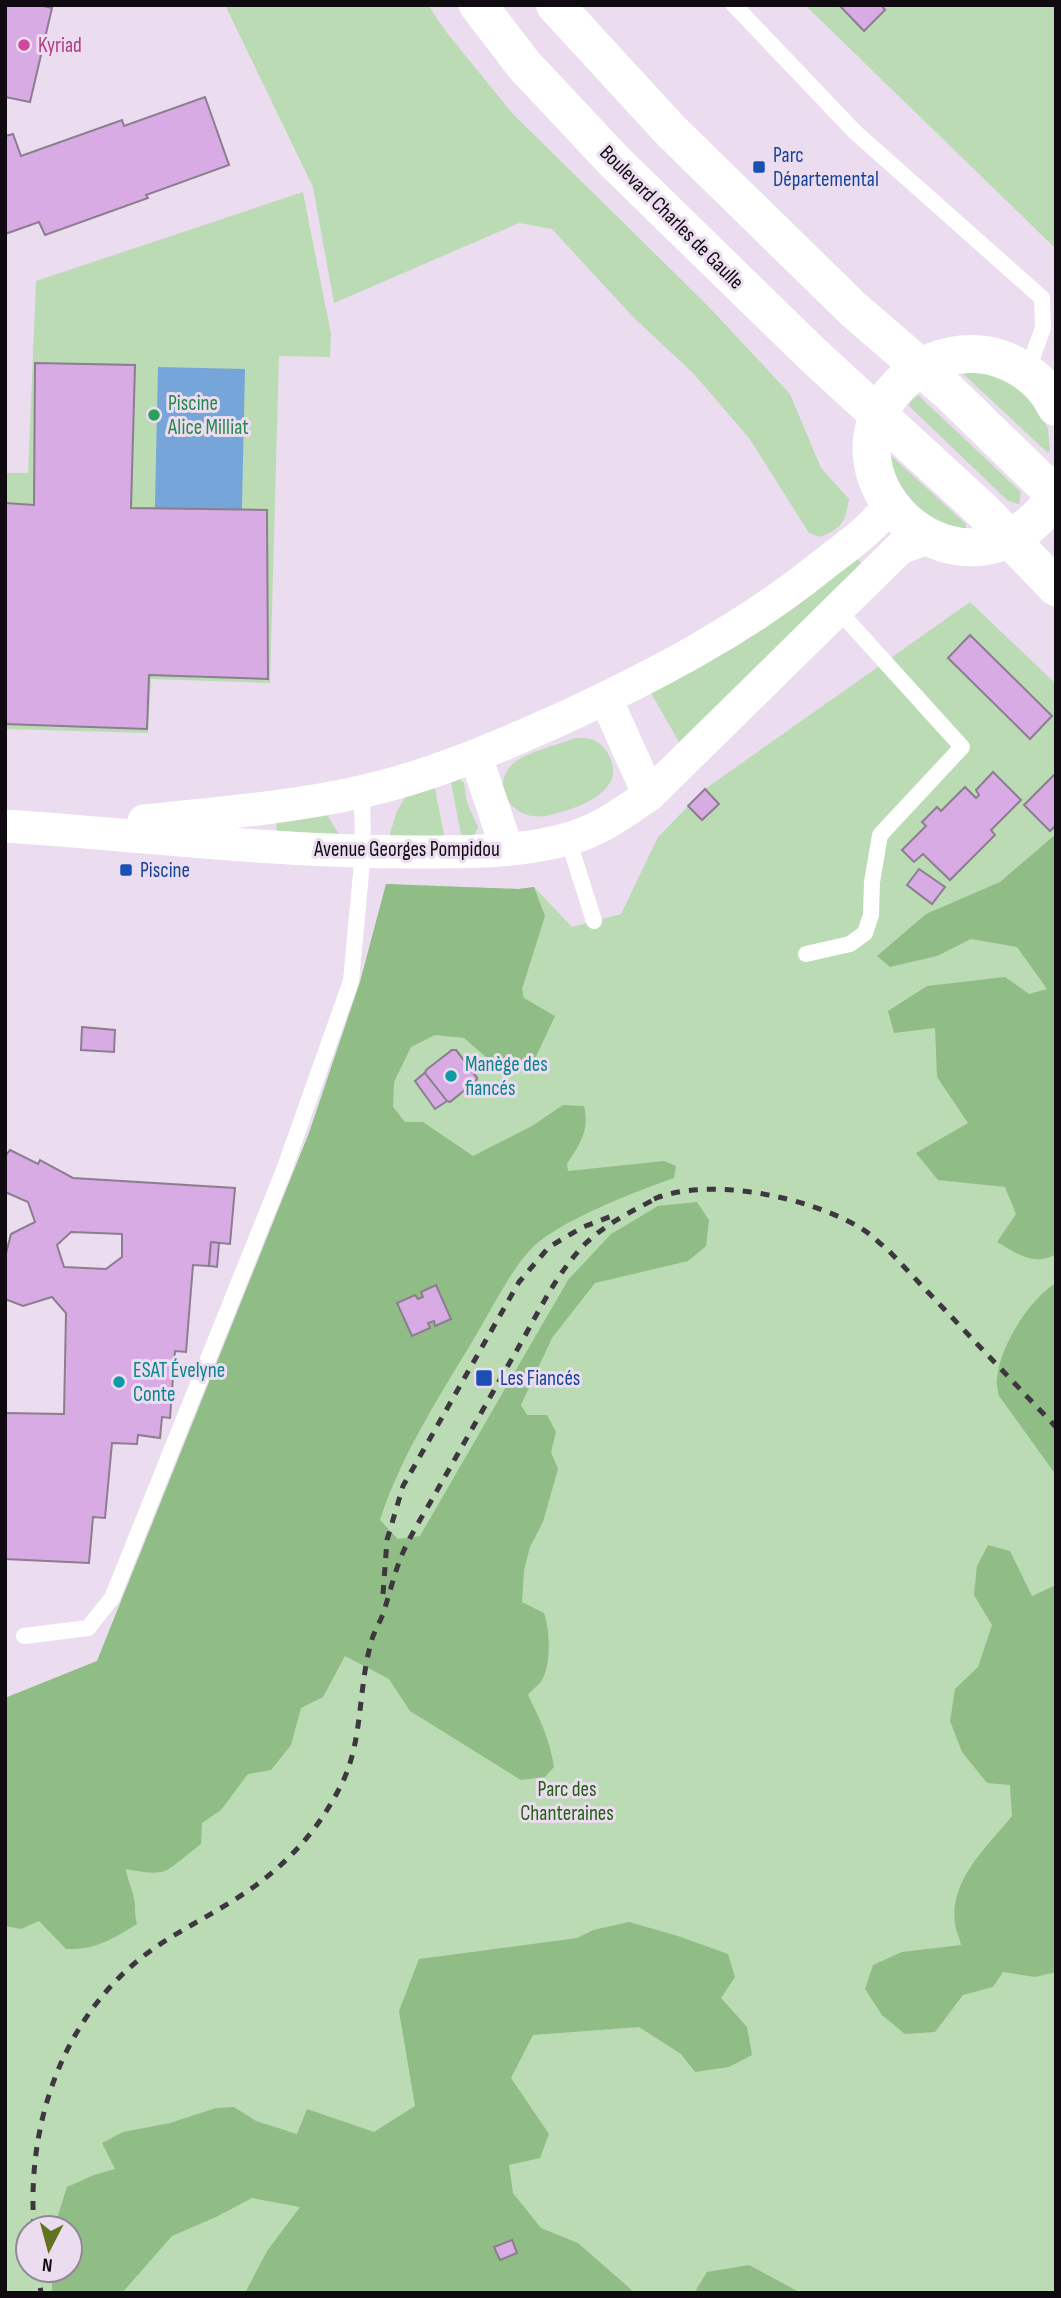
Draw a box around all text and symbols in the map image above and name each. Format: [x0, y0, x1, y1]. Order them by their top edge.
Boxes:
place label: Kyriad [38, 33, 82, 58]
marker: Kyriad [16, 37, 32, 53]
street label: Boulevard Charles de Gaulle [594, 140, 749, 295]
place label: Parc Départemental [773, 143, 879, 192]
marker: Parc Départemental [751, 159, 767, 175]
place label: Piscine Alice Milliat [167, 391, 249, 440]
marker: Piscine Alice Milliat [146, 407, 162, 423]
street label: Avenue Georges Pompidou [313, 837, 500, 862]
place label: Piscine [140, 858, 190, 883]
marker: Piscine [118, 862, 134, 878]
place label: Manège des fiancés [465, 1052, 548, 1101]
marker: Manège des fiancés [443, 1068, 459, 1084]
place label: ESAT Évelyne Conte [133, 1358, 225, 1407]
place label: Les Fiancés [500, 1366, 580, 1391]
marker: Les Fiancés [474, 1368, 494, 1388]
marker: ESAT Évelyne Conte [111, 1374, 127, 1390]
park label: Parc des Chanteraines [520, 1777, 614, 1826]
north arrow [14, 2214, 84, 2284]
text: N [41, 2252, 54, 2276]

